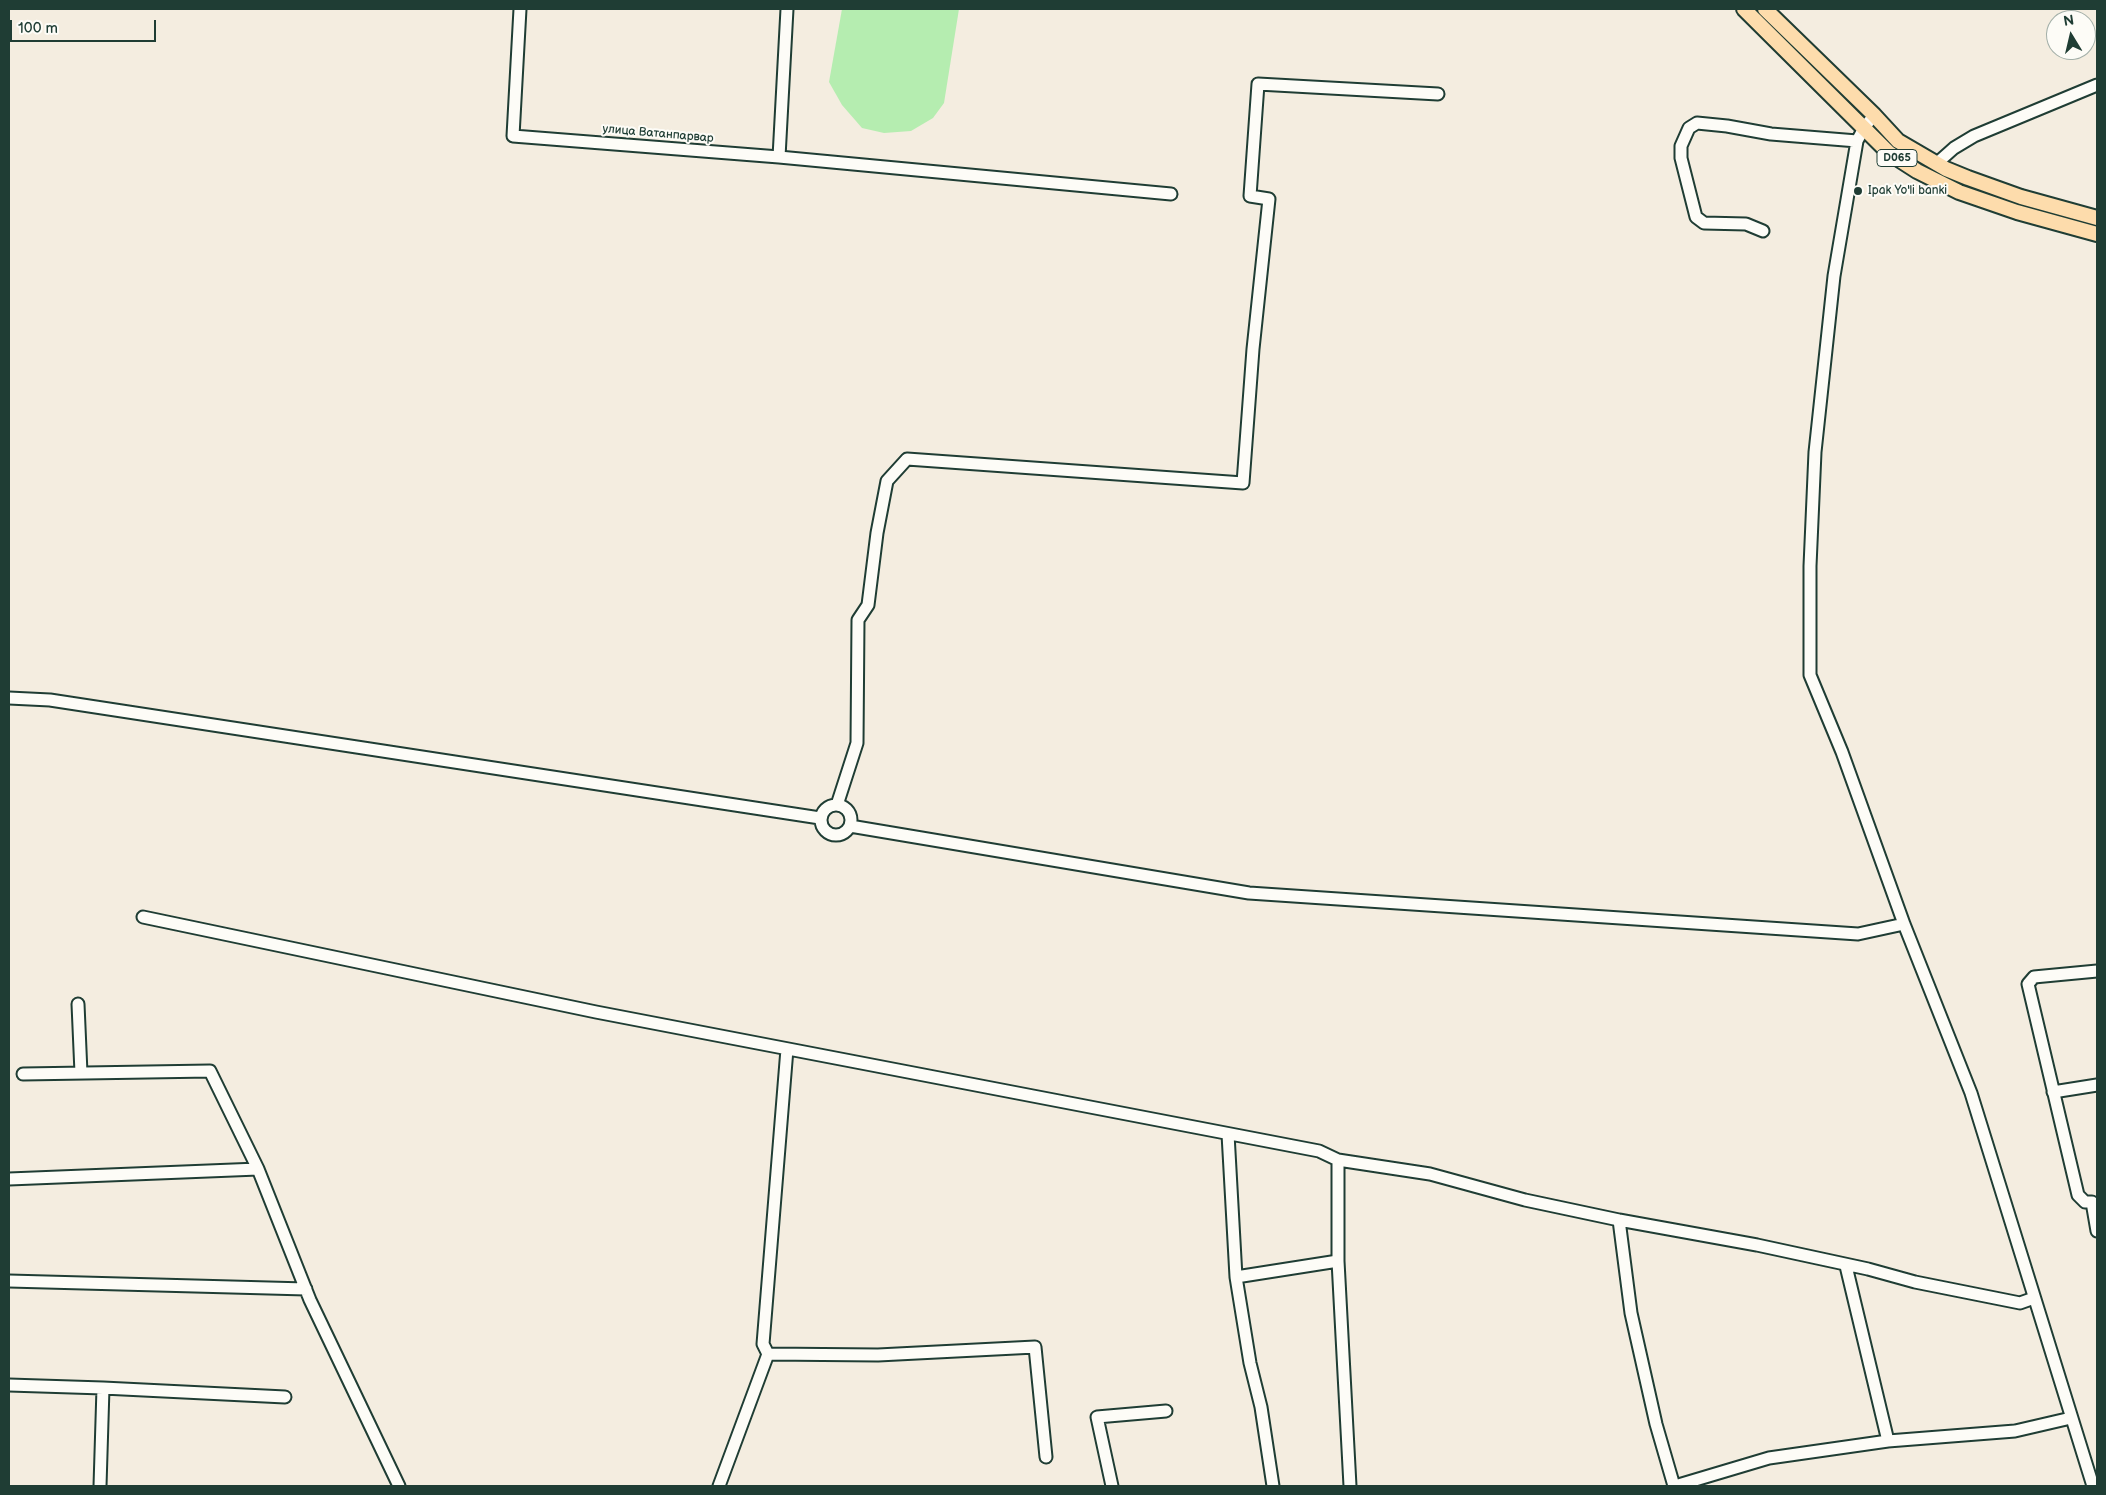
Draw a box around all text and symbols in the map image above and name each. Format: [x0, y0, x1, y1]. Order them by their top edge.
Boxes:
scale bar [12, 10, 159, 42]
north arrow [2046, 10, 2096, 60]
text: N [2062, 11, 2075, 30]
text: 100 m [18, 19, 58, 38]
street label: улица Ватанпарвар [602, 122, 714, 146]
road number: D065 [1877, 150, 1917, 167]
place label: Ipak Yo'li banki [1868, 184, 1947, 198]
marker: Ipak Yo'li banki [1852, 185, 1864, 197]

